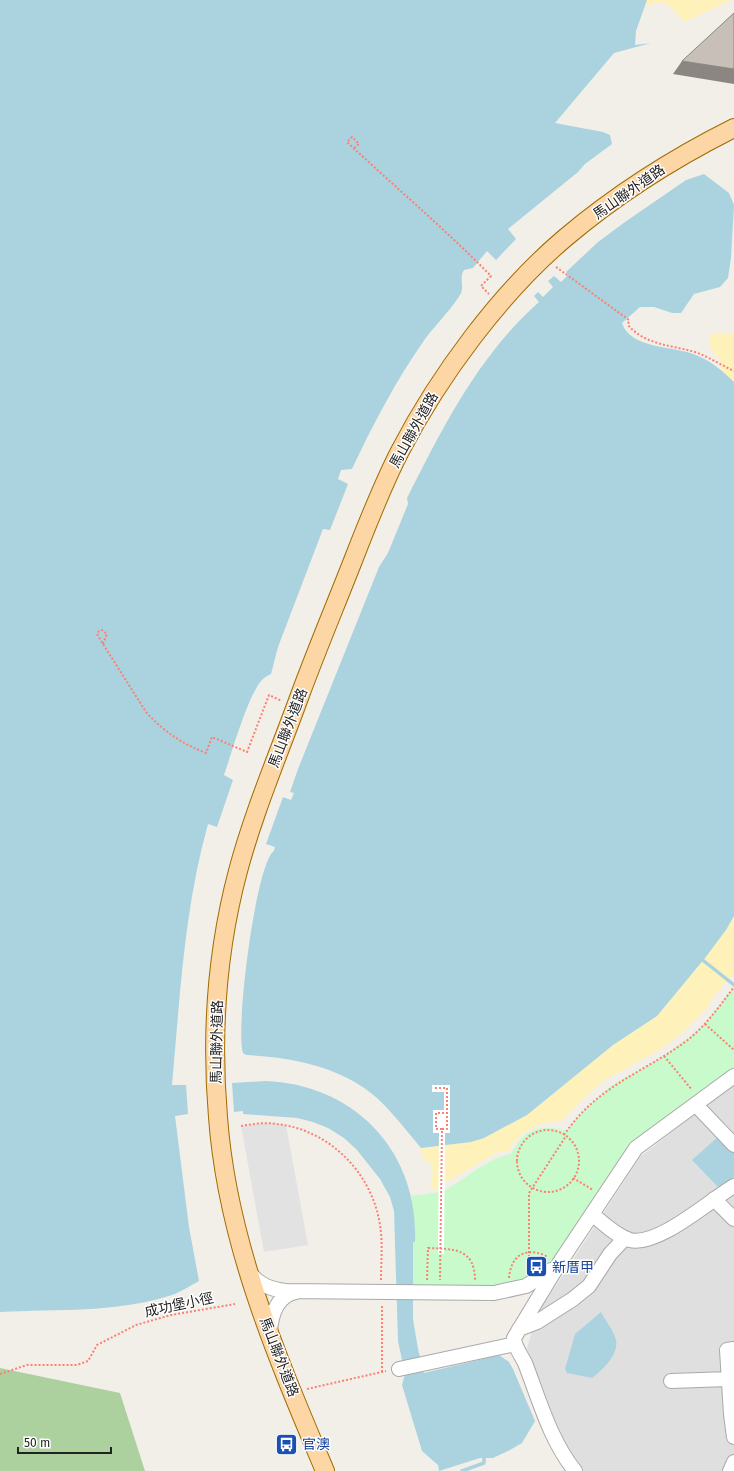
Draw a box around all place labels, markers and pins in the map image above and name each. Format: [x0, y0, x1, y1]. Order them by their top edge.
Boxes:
bus stop icon: 新厝甲 [524, 1254, 550, 1280]
place label: 新厝甲 [552, 1259, 594, 1276]
bus stop icon: 官澳 [274, 1431, 300, 1457]
place label: 官澳 [302, 1436, 330, 1453]

